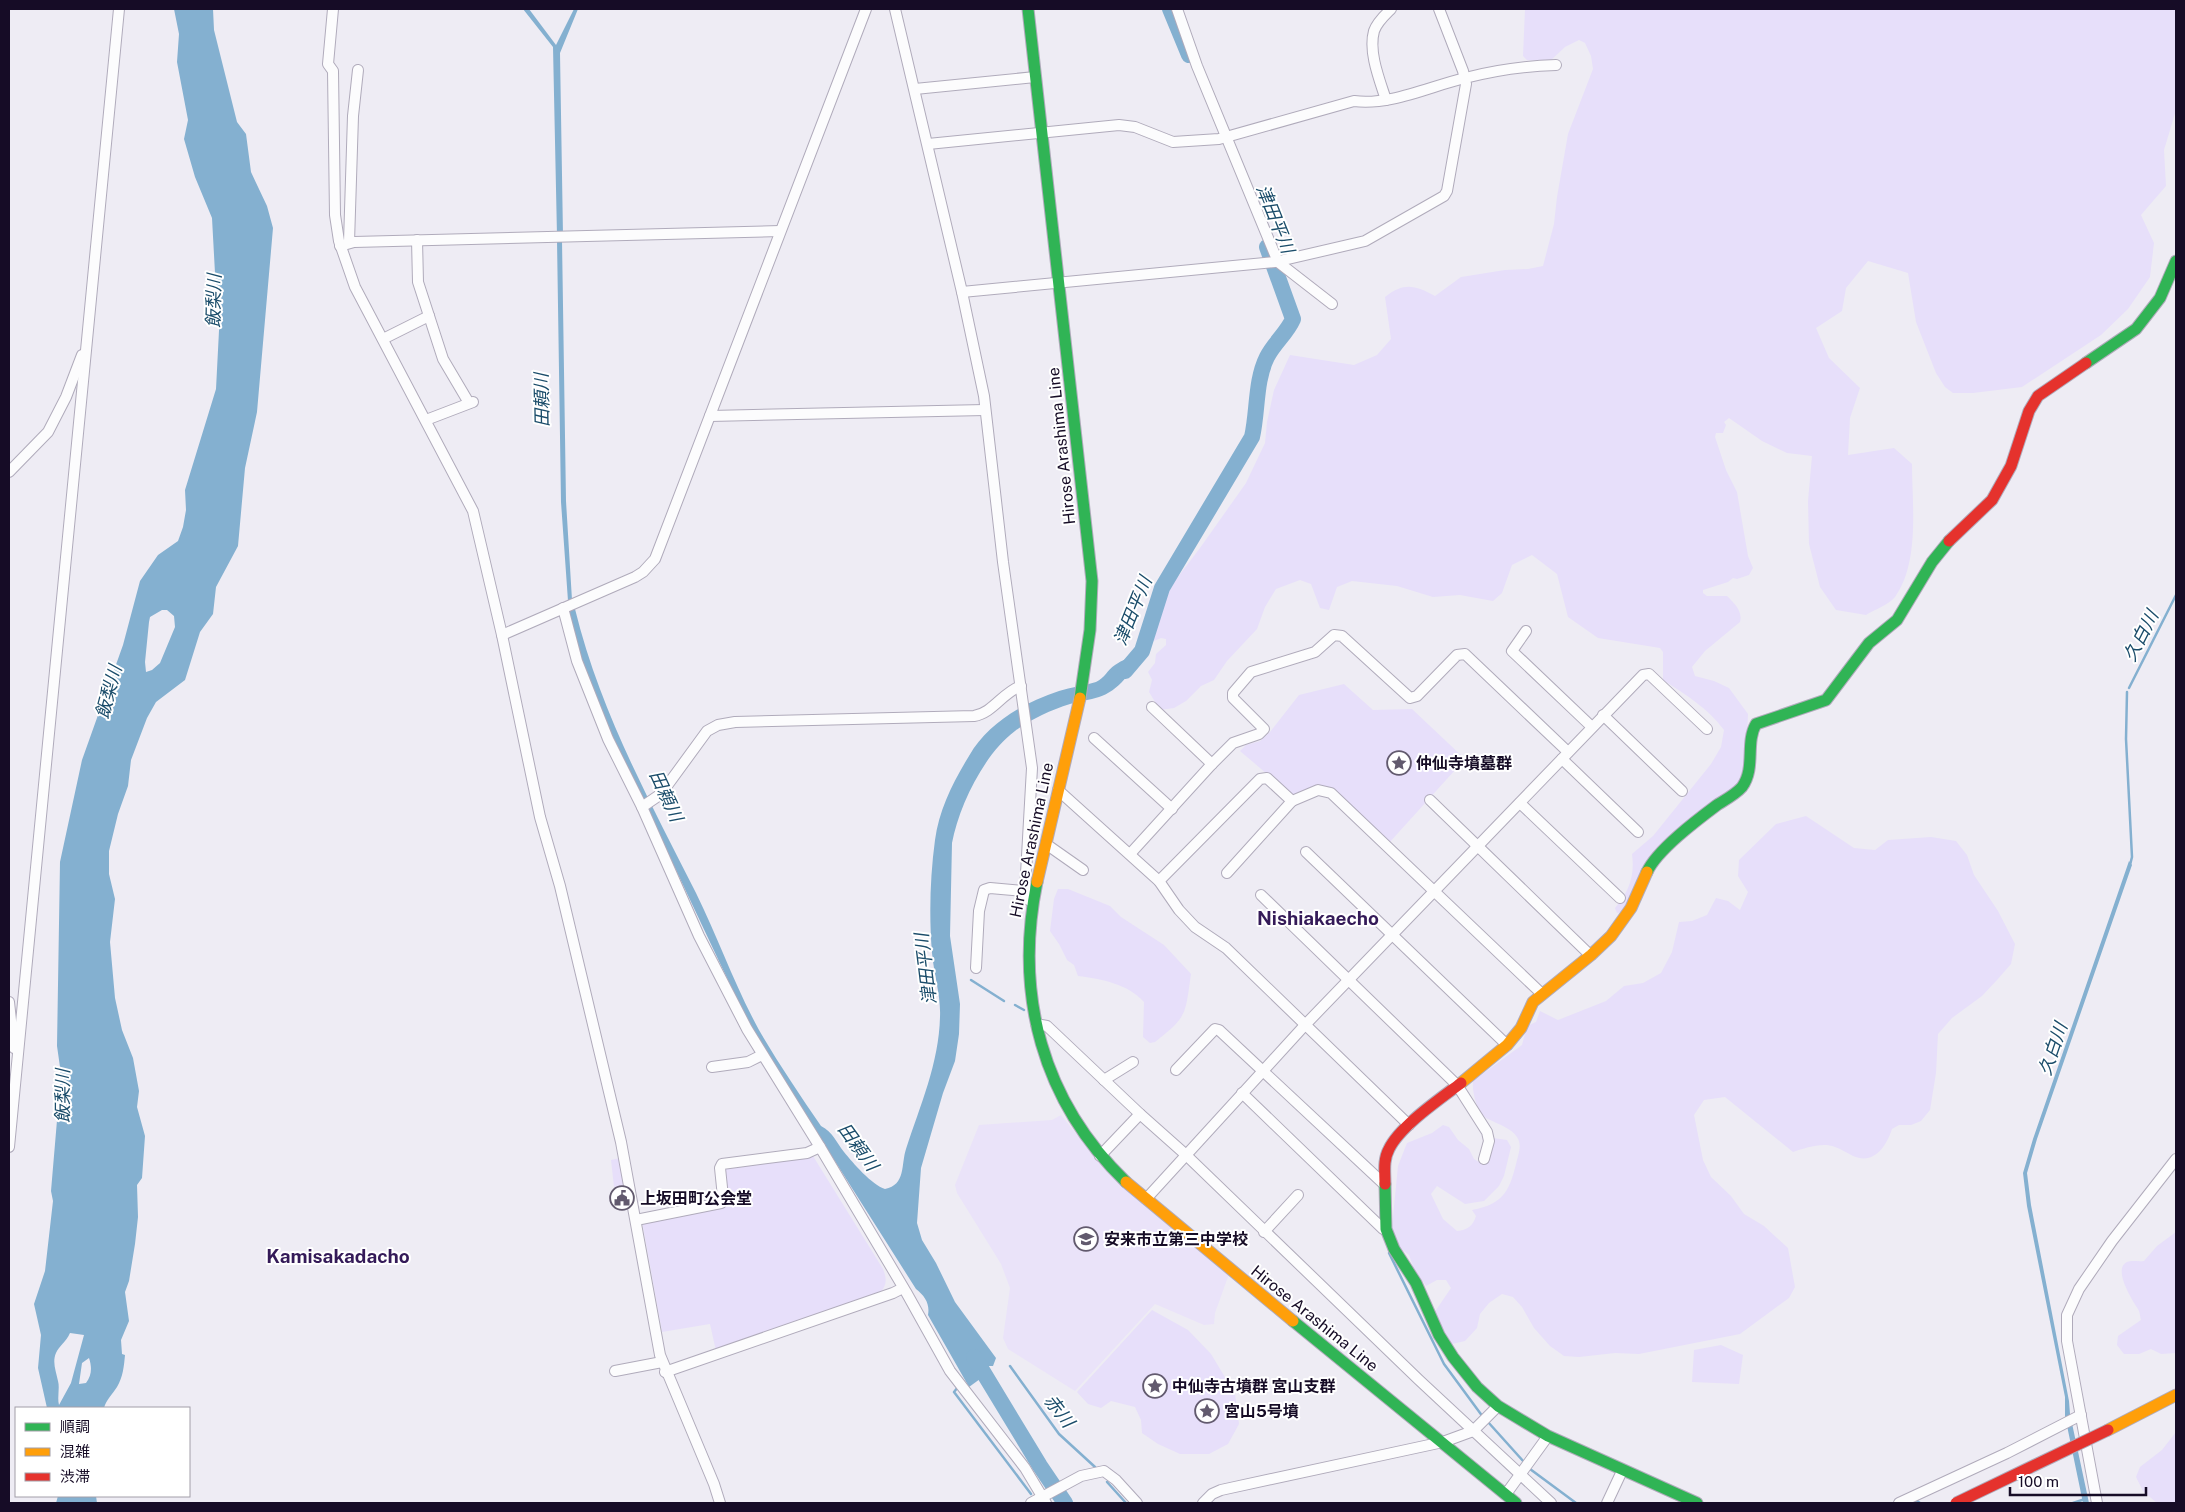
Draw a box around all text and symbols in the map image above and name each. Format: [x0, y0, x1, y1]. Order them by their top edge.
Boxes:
water label: 津田平川 [1252, 182, 1299, 258]
water label: 飯梨川 [203, 272, 225, 328]
street label: Hirose Arashima Line [1044, 366, 1079, 526]
water label: 田頼川 [530, 371, 552, 427]
water label: 津田平川 [1109, 572, 1157, 648]
water label: 久白川 [2119, 605, 2163, 665]
water label: 飯梨川 [91, 661, 126, 721]
place icon: 仲仙寺墳墓群 [1386, 750, 1412, 776]
place label: 仲仙寺墳墓群 [1416, 754, 1512, 773]
street label: Hirose Arashima Line [1006, 761, 1057, 919]
water label: 田頼川 [646, 767, 688, 827]
district label: Nishiakaecho [1257, 907, 1379, 929]
water label: 津田平川 [910, 930, 940, 1006]
water label: 久白川 [2034, 1018, 2072, 1078]
water label: 飯梨川 [52, 1067, 73, 1123]
water label: 田頼川 [834, 1119, 884, 1176]
public building icon: 上坂田町公会堂 [609, 1185, 635, 1211]
place label: 上坂田町公会堂 [640, 1189, 752, 1208]
school or university icon: 安来市立第三中学校 [1073, 1226, 1099, 1252]
place label: 安来市立第三中学校 [1104, 1230, 1248, 1249]
district label: Kamisakadacho [266, 1245, 410, 1267]
street label: Hirose Arashima Line [1247, 1261, 1382, 1375]
place icon: 中仙寺古墳群 宮山支群 [1142, 1373, 1168, 1399]
place label: 中仙寺古墳群 宮山支群 [1172, 1377, 1336, 1396]
water label: 赤川 [1040, 1390, 1080, 1433]
place icon: 宮山5号墳 [1194, 1398, 1220, 1424]
place label: 宮山5号墳 [1224, 1402, 1299, 1421]
legend [15, 1407, 190, 1497]
text: 順調 [60, 1418, 90, 1435]
text: 混雑 [60, 1443, 90, 1460]
scale bar [2010, 1464, 2146, 1496]
text: 渋滞 [60, 1468, 90, 1485]
text: 100 m [2018, 1473, 2059, 1490]

